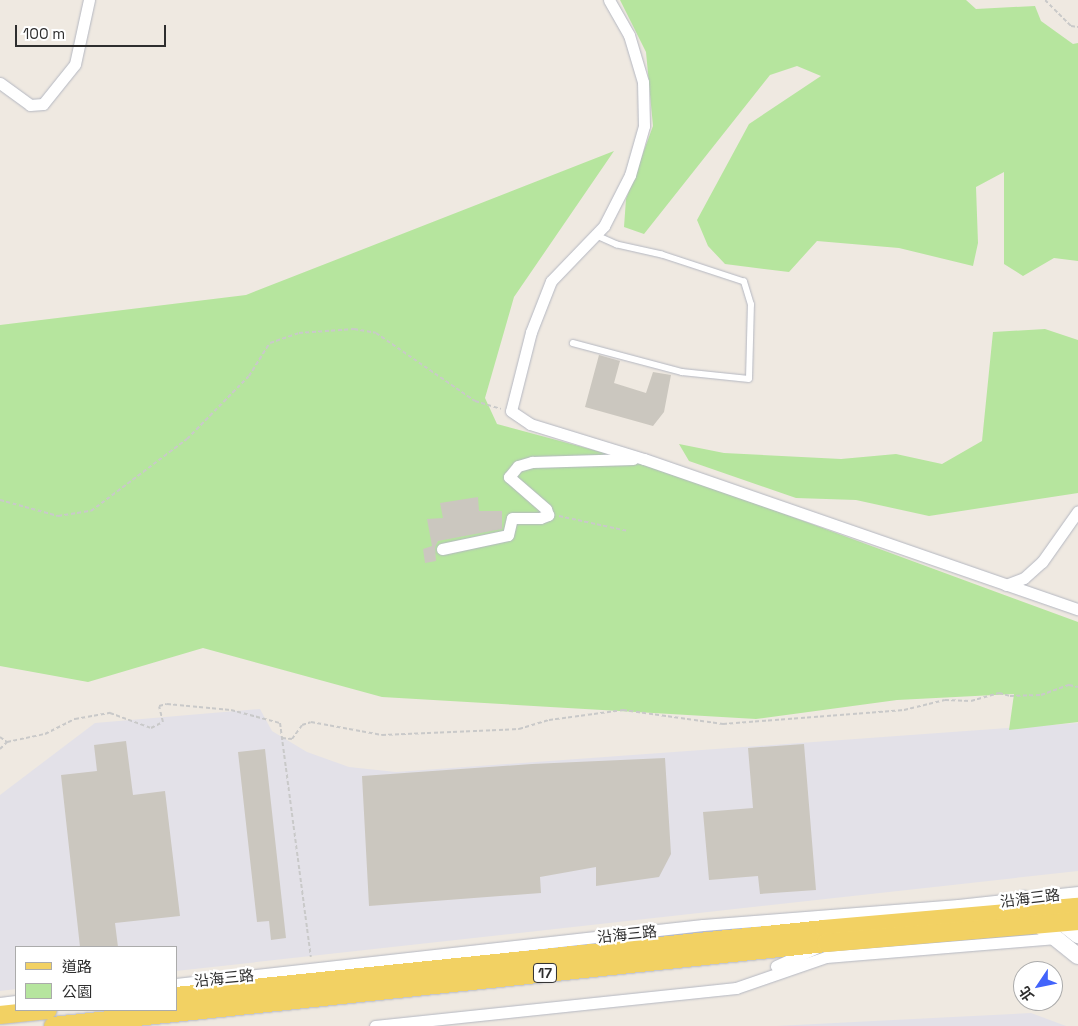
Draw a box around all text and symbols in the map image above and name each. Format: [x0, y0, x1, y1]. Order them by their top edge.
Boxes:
scale bar [18, 15, 169, 47]
text: 100 m [23, 24, 65, 43]
street label: 沿海三路 [999, 885, 1061, 911]
street label: 沿海三路 [596, 922, 658, 946]
legend [15, 946, 178, 1011]
text: 道路 [62, 957, 92, 976]
road number: 17 [532, 961, 558, 984]
north arrow [1013, 961, 1063, 1011]
street label: 沿海三路 [193, 966, 255, 990]
text: 公園 [62, 982, 92, 1001]
text: 北 [1015, 983, 1038, 1005]

